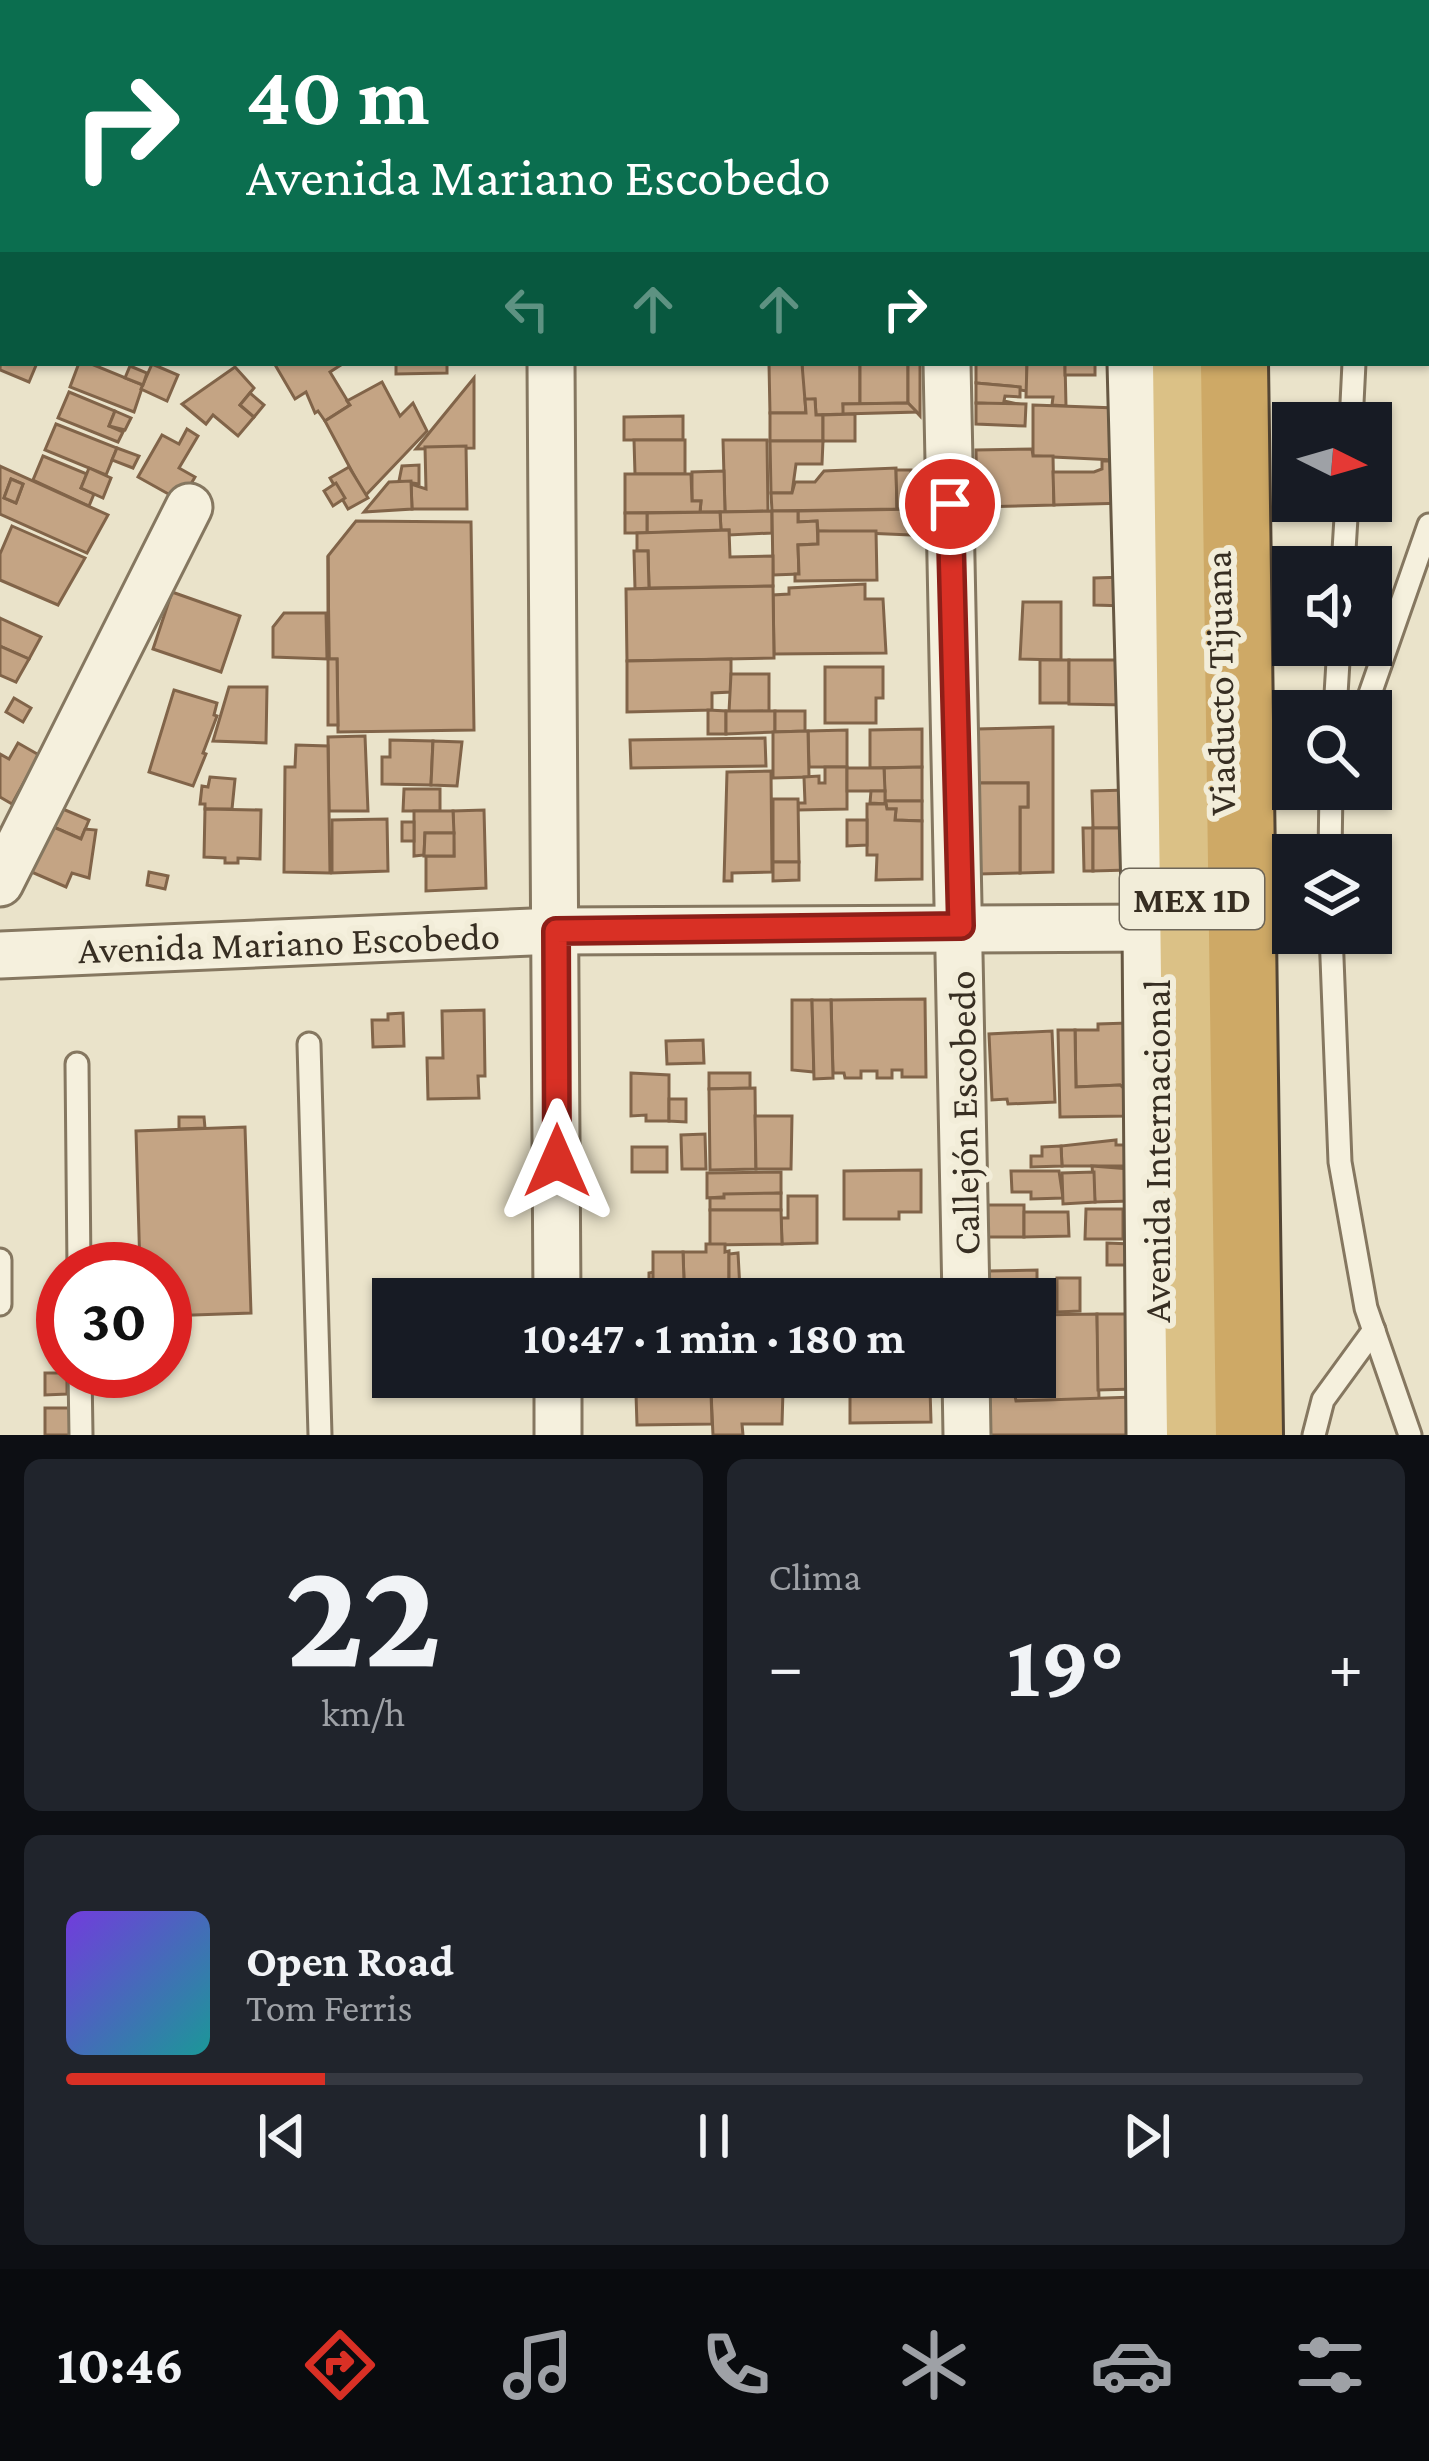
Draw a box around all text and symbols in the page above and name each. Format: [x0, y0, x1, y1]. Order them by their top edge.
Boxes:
icon: right [48, 48, 204, 204]
text: 40 m [246, 49, 430, 142]
text: Avenida Mariano Escobedo [246, 147, 831, 207]
icon: left [494, 276, 560, 342]
icon: ahead [620, 276, 686, 342]
icon: ahead [746, 276, 812, 342]
icon: right [872, 276, 938, 342]
north arrow [1272, 402, 1392, 522]
map controls [1272, 402, 1392, 954]
pin [899, 453, 1001, 555]
icon: arrive [917, 471, 983, 537]
button: sound [1272, 546, 1392, 666]
street label: Viaducto Tijuana [1196, 550, 1245, 816]
button: search [1272, 690, 1392, 810]
button: layers [1272, 834, 1392, 954]
road number: MEX 1D [1120, 869, 1264, 929]
street label: Avenida Mariano Escobedo [77, 914, 501, 971]
street label: Callejón Escobedo [940, 970, 989, 1256]
street label: Avenida Internacional [1135, 979, 1178, 1323]
position arrow [494, 1098, 620, 1224]
speed limit sign: 30 [36, 1242, 192, 1398]
text: 10:47 · 1 min · 180 m [523, 1313, 905, 1363]
text: 22 [285, 1526, 442, 1700]
text: Clima [769, 1555, 861, 1598]
text: 19° [1007, 1615, 1125, 1715]
text: − [769, 1629, 803, 1702]
text: + [1328, 1629, 1363, 1702]
text: km/h [321, 1691, 405, 1734]
text: Open Road [246, 1936, 454, 1986]
text: Tom Ferris [246, 1986, 412, 2029]
icon: previous [249, 2103, 315, 2169]
icon: pause [681, 2103, 747, 2169]
icon: next [1114, 2103, 1180, 2169]
icon: directions [298, 2323, 382, 2407]
icon: music [496, 2323, 580, 2407]
icon: phone [694, 2323, 778, 2407]
icon: climate [892, 2323, 976, 2407]
icon: car [1090, 2323, 1174, 2407]
icon: filters [1288, 2323, 1372, 2407]
text: 10:46 [57, 2335, 184, 2395]

